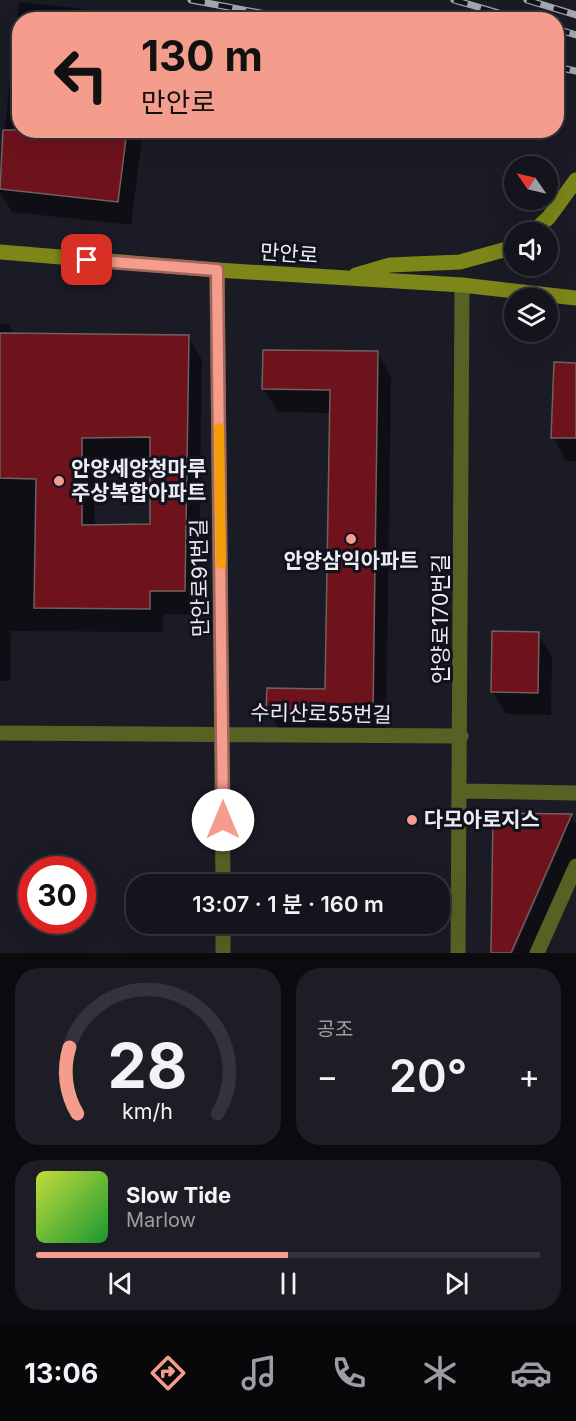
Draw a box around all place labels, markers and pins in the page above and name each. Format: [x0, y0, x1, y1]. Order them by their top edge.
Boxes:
pin [61, 234, 112, 285]
place label: 안양세양청마루 주상복합아파트 [71, 456, 206, 505]
marker: 안양세양청마루 주상복합아파트 [52, 474, 66, 488]
marker: 안양삼익아파트 [344, 532, 358, 546]
place label: 안양삼익아파트 [283, 548, 419, 573]
place label: 다모아로지스 [424, 807, 540, 832]
marker: 다모아로지스 [405, 813, 419, 827]

